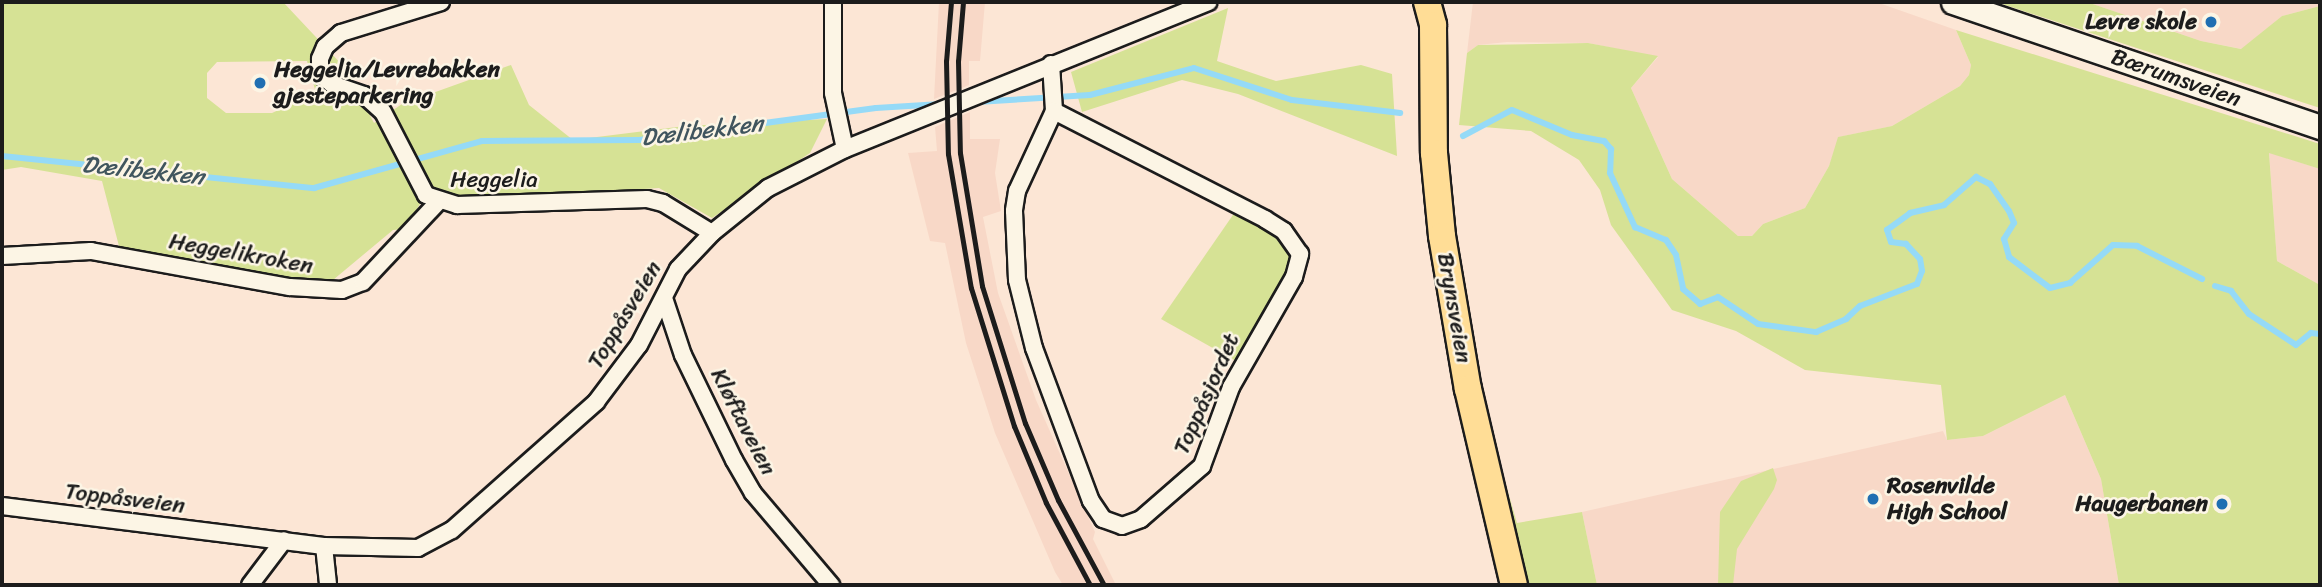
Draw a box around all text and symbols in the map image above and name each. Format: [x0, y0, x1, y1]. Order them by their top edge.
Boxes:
place label: Levre skole [2084, 8, 2197, 36]
marker: Levre skole [2203, 14, 2219, 30]
street label: Bærumsveien [2108, 43, 2244, 113]
place label: Heggelia/Levrebakken gjesteparkering [274, 56, 500, 110]
marker: Heggelia/Levrebakken gjesteparkering [252, 75, 268, 91]
water label: Dælibekken [639, 109, 765, 153]
water label: Dælibekken [81, 150, 205, 192]
street label: Heggelia [450, 166, 538, 194]
street label: Heggelikroken [167, 228, 315, 280]
street label: Brynsveien [1431, 251, 1477, 365]
street label: Toppåsveien [582, 256, 668, 374]
street label: Toppåsjordet [1168, 329, 1246, 459]
street label: Kløftaveien [704, 364, 782, 480]
place label: Rosenvilde High School [1887, 472, 2007, 526]
street label: Toppåsveien [63, 478, 187, 520]
place label: Haugerbanen [2075, 490, 2208, 518]
marker: Rosenvilde High School [1865, 491, 1881, 507]
marker: Haugerbanen [2214, 496, 2230, 512]

